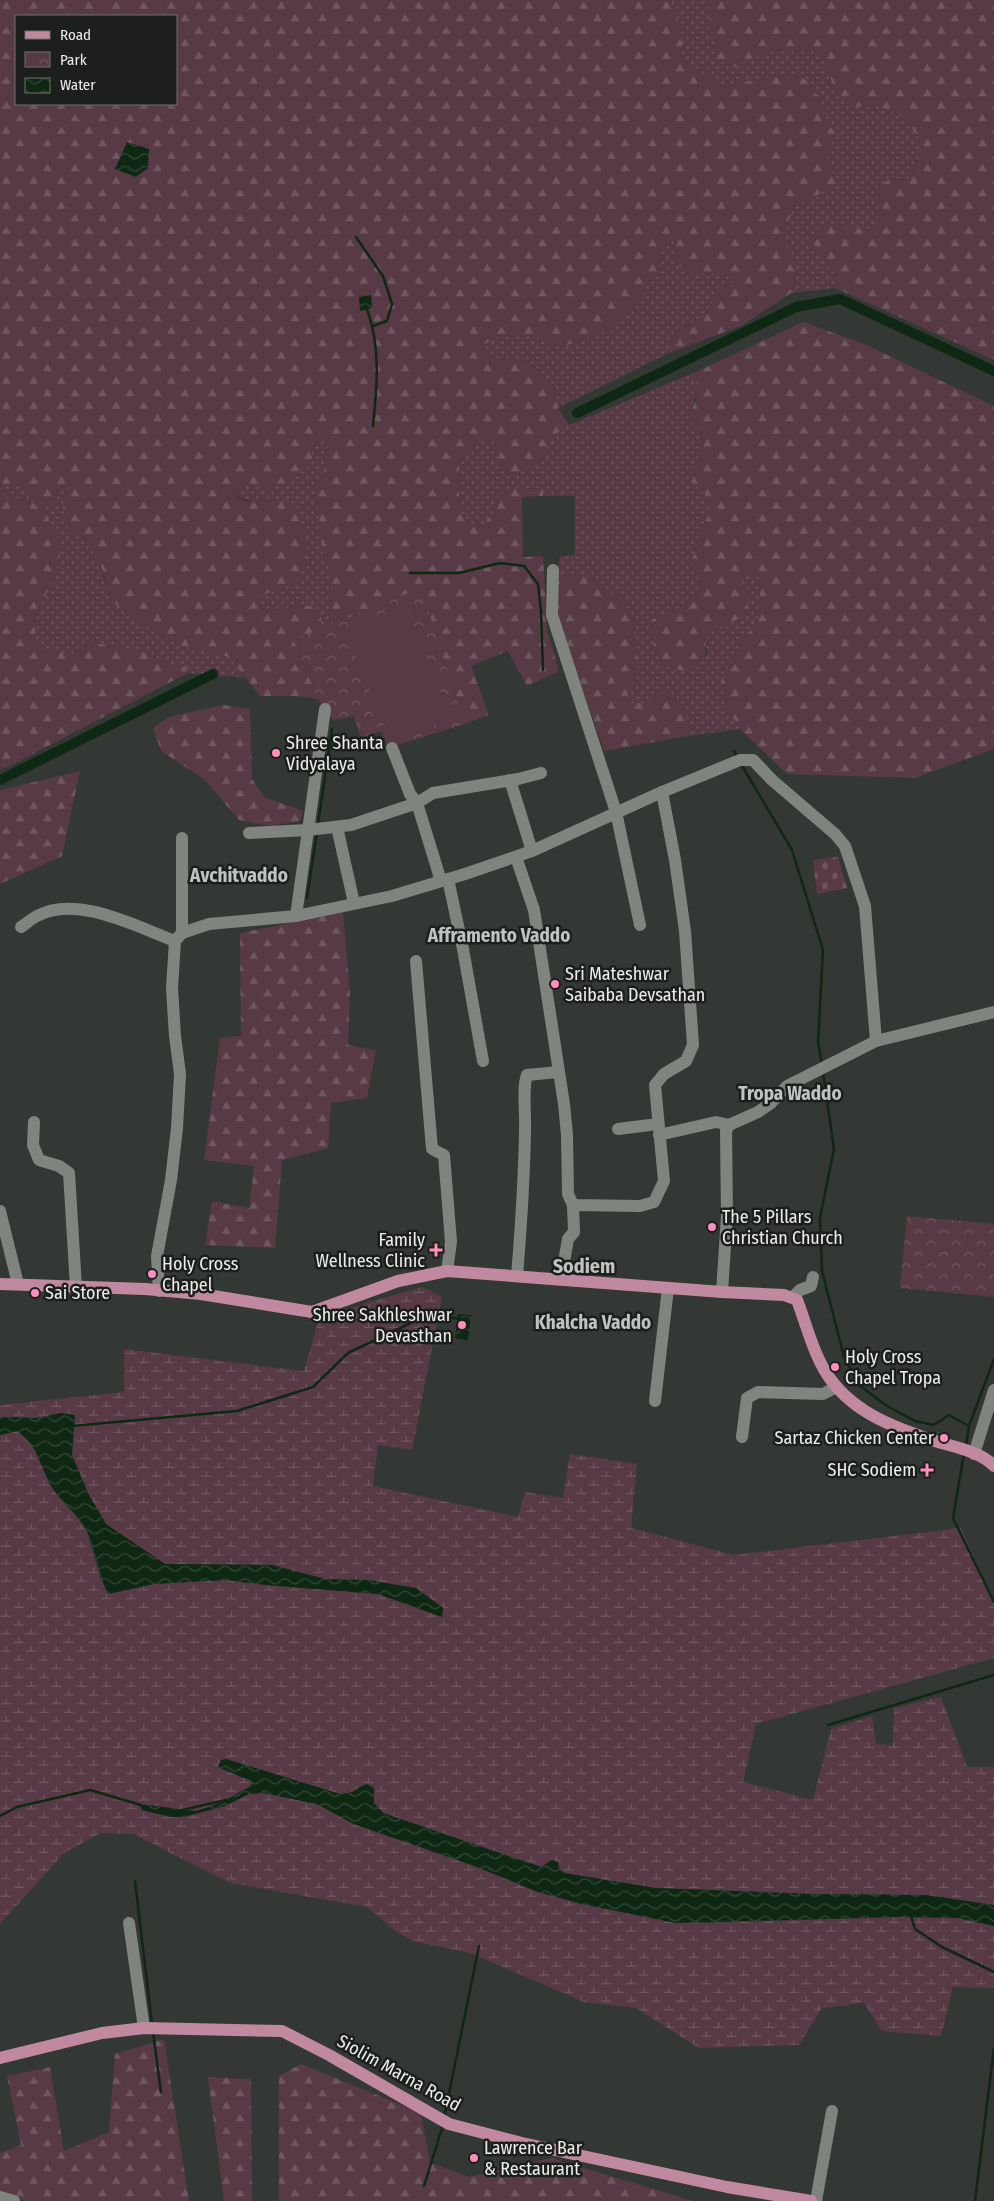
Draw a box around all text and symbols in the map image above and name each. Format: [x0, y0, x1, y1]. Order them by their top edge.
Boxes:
legend [15, 15, 178, 105]
text: Road [60, 26, 91, 44]
text: Park [60, 51, 87, 69]
text: Water [60, 76, 96, 94]
place label: Shree Shanta Vidyalaya [286, 732, 384, 775]
marker: Shree Shanta Vidyalaya [270, 747, 282, 759]
district label: Avchitvaddo [189, 864, 288, 887]
district label: Afframento Vaddo [427, 924, 570, 947]
place label: Sri Mateshwar Saibaba Devsathan [565, 963, 705, 1006]
marker: Sri Mateshwar Saibaba Devsathan [549, 978, 561, 990]
district label: Tropa Waddo [738, 1082, 842, 1105]
place label: The 5 Pillars Christian Church [722, 1206, 843, 1249]
marker: The 5 Pillars Christian Church [706, 1221, 718, 1233]
place label: Family Wellness Clinic [316, 1229, 425, 1272]
marker: Family Wellness Clinic [429, 1243, 443, 1257]
place label: Holy Cross Chapel [162, 1253, 239, 1296]
district label: Sodiem [553, 1254, 615, 1278]
marker: Holy Cross Chapel [146, 1268, 158, 1280]
place label: Sai Store [45, 1282, 110, 1304]
marker: Sai Store [29, 1287, 41, 1299]
place label: Shree Sakhleshwar Devasthan [313, 1304, 453, 1347]
district label: Khalcha Vaddo [535, 1311, 651, 1334]
marker: Shree Sakhleshwar Devasthan [456, 1319, 468, 1331]
place label: Holy Cross Chapel Tropa [845, 1346, 941, 1389]
marker: Holy Cross Chapel Tropa [829, 1361, 841, 1373]
place label: Sartaz Chicken Center [775, 1427, 935, 1449]
marker: Sartaz Chicken Center [938, 1432, 950, 1444]
place label: SHC Sodiem [827, 1459, 916, 1481]
marker: SHC Sodiem [920, 1463, 934, 1477]
street label: Siolim Marna Road [333, 2030, 465, 2116]
place label: Lawrence Bar & Restaurant [484, 2137, 583, 2180]
marker: Lawrence Bar & Restaurant [468, 2152, 480, 2164]

